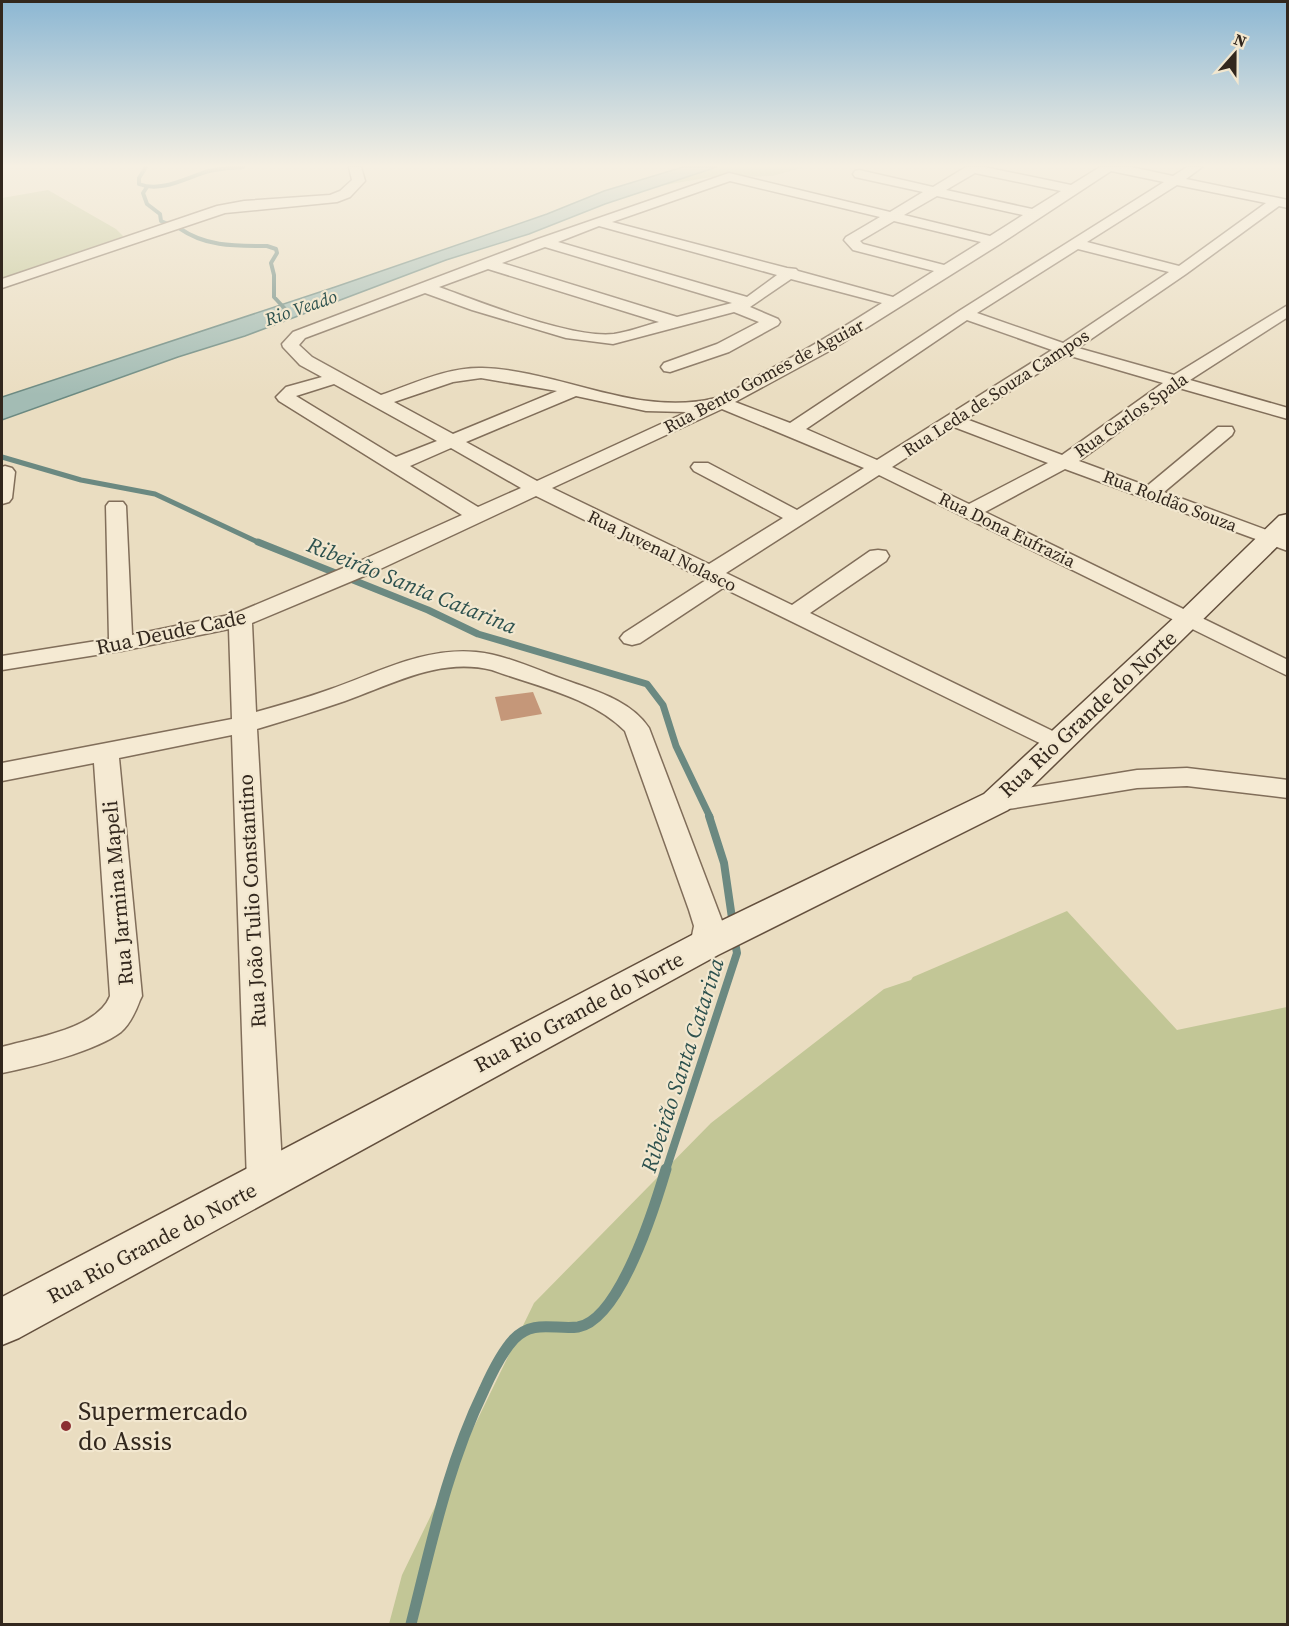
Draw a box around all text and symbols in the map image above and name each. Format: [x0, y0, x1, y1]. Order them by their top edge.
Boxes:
north arrow [1205, 24, 1265, 84]
text: N [1231, 28, 1250, 52]
water label: Rio Veado [260, 283, 341, 332]
street label: Rua Bento Gomes de Aguiar [659, 312, 869, 439]
street label: Rua Leda de Souza Campos [898, 323, 1094, 462]
street label: Rua Carlos Spala [1069, 366, 1193, 463]
street label: Rua Roldão Souza [1099, 463, 1242, 538]
street label: Rua Dona Eufrazia [935, 486, 1080, 574]
street label: Rua Juvenal Nolasco [584, 504, 741, 598]
water label: Ribeirão Santa Catarina [302, 529, 522, 641]
street label: Rua Deude Cade [93, 601, 249, 662]
street label: Rua Rio Grande do Norte [992, 623, 1183, 804]
street label: Rua João Tulio Constantino [230, 773, 273, 1029]
street label: Rua Jarmina Mapeli [95, 799, 140, 987]
street label: Rua Rio Grande do Norte [469, 944, 689, 1079]
water label: Ribeirão Santa Catarina [633, 954, 731, 1177]
street label: Rua Rio Grande do Norte [42, 1175, 262, 1310]
place label: Supermercado do Assis [78, 1393, 248, 1459]
marker: Supermercado do Assis [59, 1419, 73, 1433]

